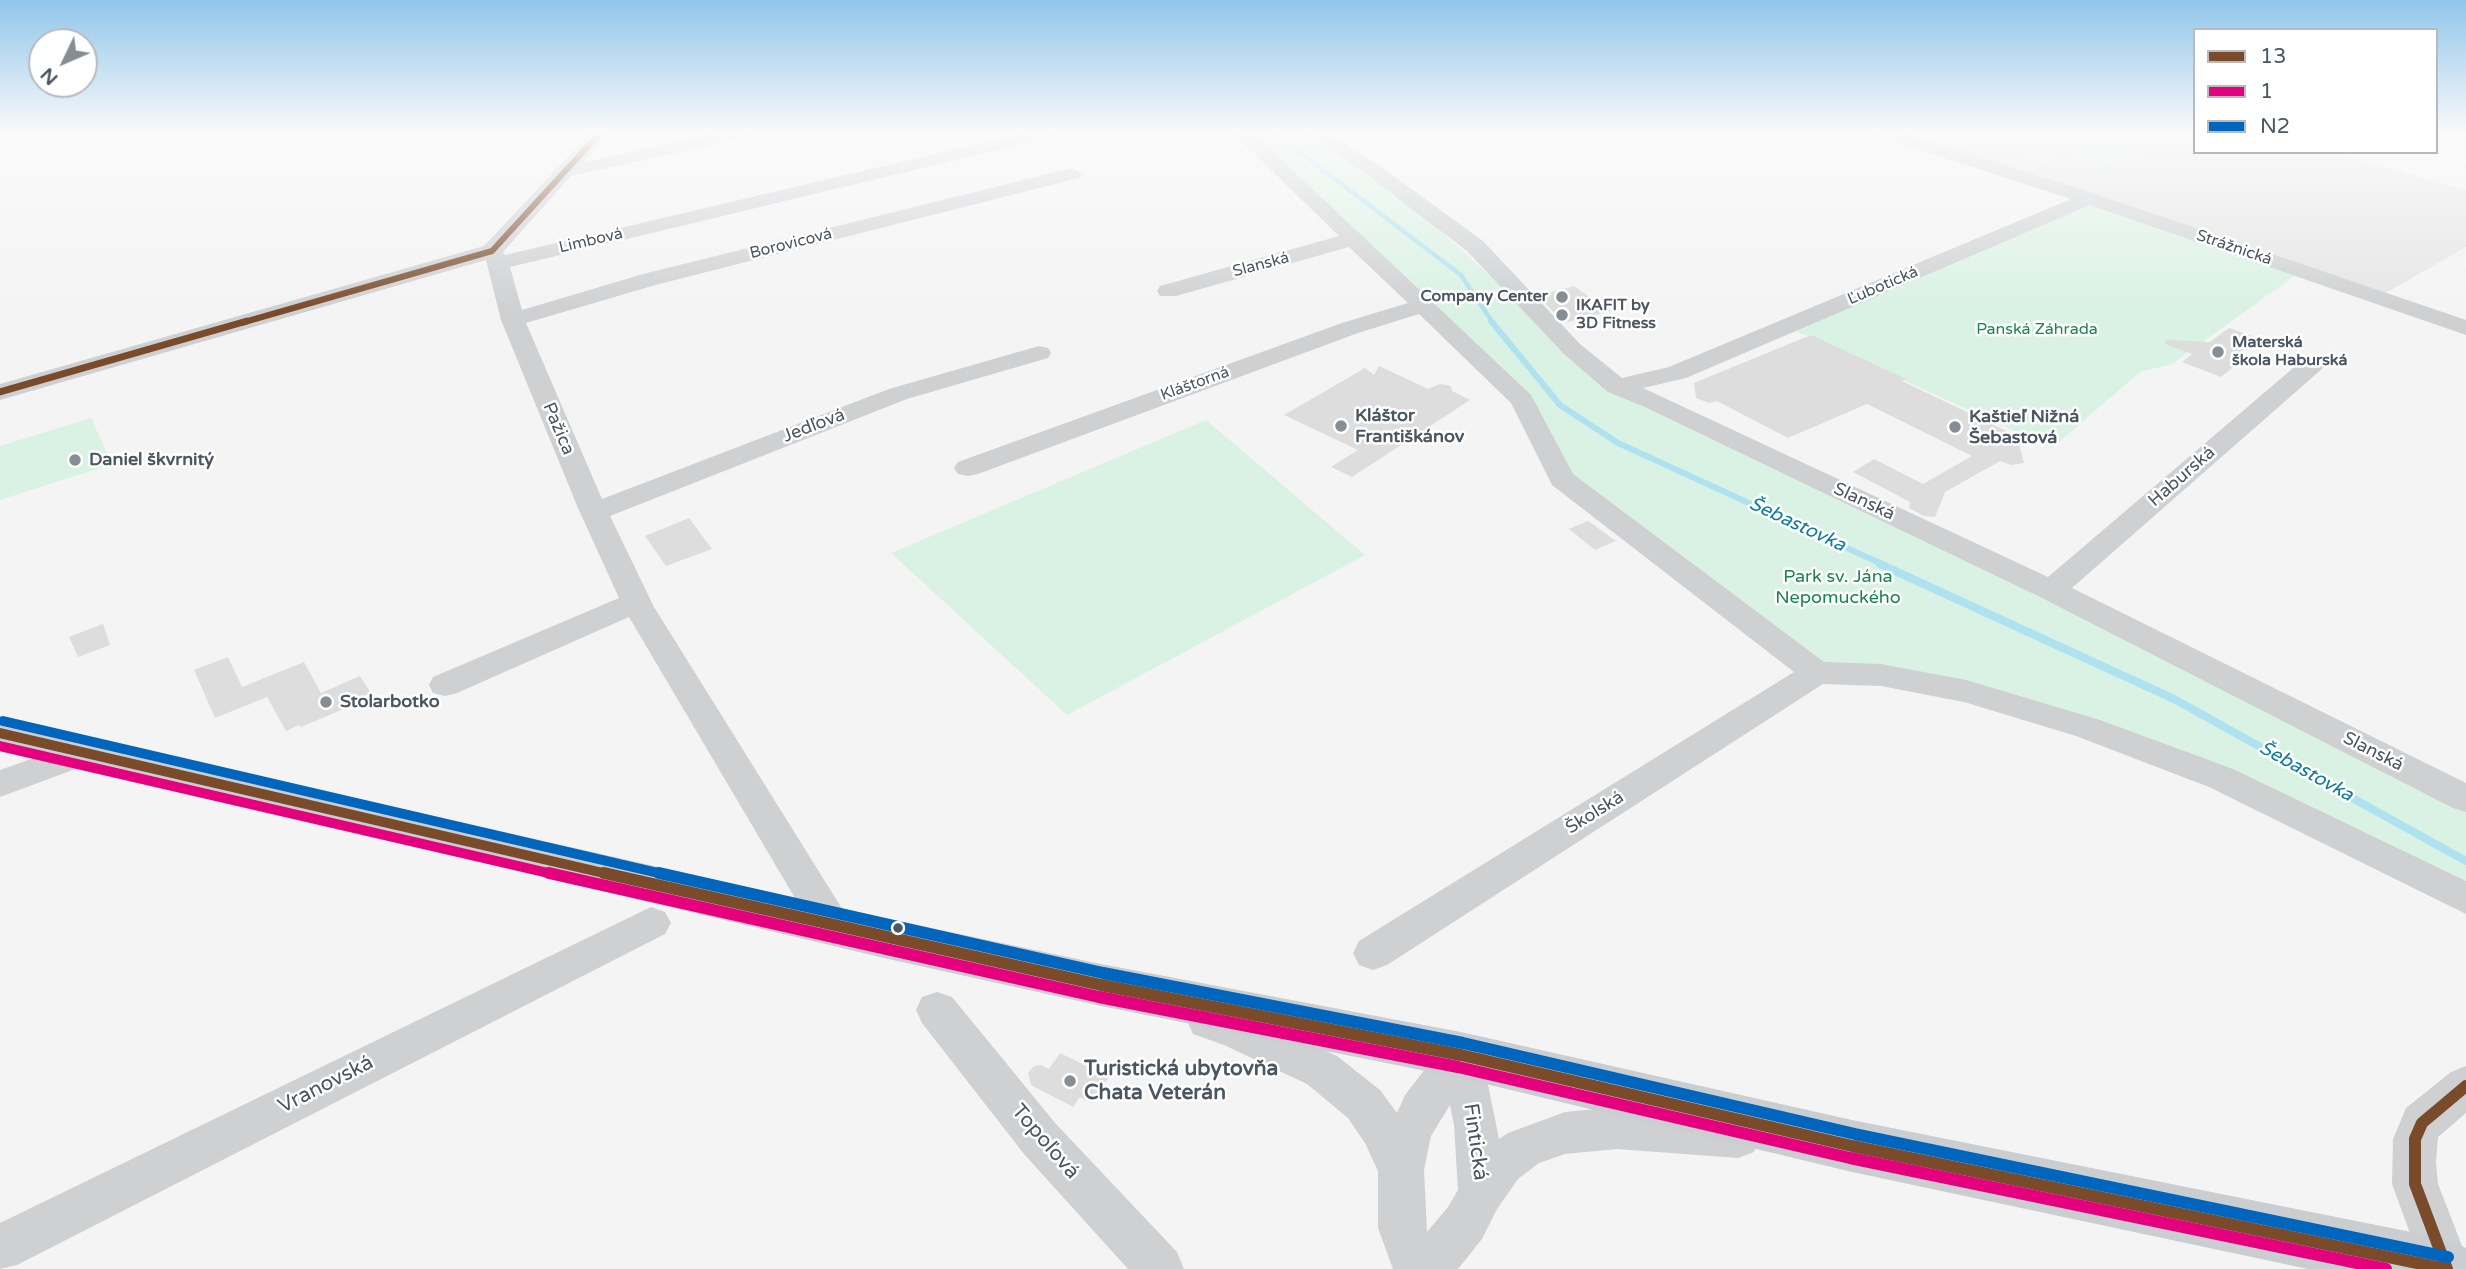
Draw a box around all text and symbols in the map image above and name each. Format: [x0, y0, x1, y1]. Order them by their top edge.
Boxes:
north arrow [28, 28, 98, 98]
legend [2193, 28, 2438, 154]
text: 13 [2260, 44, 2286, 69]
text: N [36, 63, 63, 89]
text: 1 [2260, 79, 2273, 104]
text: N2 [2260, 114, 2290, 139]
street label: Limbová [557, 224, 625, 258]
street label: Borovicová [748, 225, 834, 263]
street label: Strážnická [2194, 226, 2274, 270]
street label: Slanská [1231, 248, 1291, 282]
street label: Ľubotická [1845, 263, 1921, 309]
place label: Company Center [1421, 287, 1548, 307]
marker: Company Center [1554, 289, 1570, 305]
place label: IKAFIT by 3D Fitness [1576, 296, 1656, 334]
marker: IKAFIT by 3D Fitness [1554, 307, 1570, 323]
park label: Panská Záhrada [1976, 320, 2098, 340]
place label: Materská škola Haburská [2232, 333, 2347, 371]
marker: Materská škola Haburská [2210, 344, 2226, 360]
street label: Kláštorná [1158, 363, 1232, 405]
street label: Pažica [537, 400, 579, 458]
street label: Jedľová [780, 404, 848, 448]
place label: Kláštor Františkánov [1355, 405, 1464, 448]
place label: Kaštieľ Nižná Šebastová [1969, 406, 2079, 448]
marker: Kláštor Františkánov [1333, 418, 1349, 434]
marker: Kaštieľ Nižná Šebastová [1947, 419, 1963, 435]
street label: Haburská [2144, 442, 2220, 512]
place label: Daniel škvrnitý [89, 449, 214, 471]
marker: Daniel škvrnitý [67, 452, 83, 468]
street label: Slanská [1830, 479, 1898, 525]
water label: Šebastovka [1745, 493, 1849, 557]
park label: Park sv. Jána Nepomuckého [1775, 566, 1901, 608]
place label: Stolarbotko [340, 691, 440, 713]
marker: Stolarbotko [318, 694, 334, 710]
street label: Slanská [2339, 728, 2407, 776]
water label: Šebastovka [2255, 737, 2357, 807]
street label: Školská [1562, 787, 1628, 839]
unlabelled marker [891, 921, 905, 935]
street label: Vranovská [274, 1050, 378, 1120]
place label: Turistická ubytovňa Chata Veterán [1084, 1056, 1278, 1106]
marker: Turistická ubytovňa Chata Veterán [1062, 1073, 1078, 1089]
street label: Topoľová [1006, 1099, 1084, 1185]
street label: Fintická [1457, 1102, 1493, 1182]

